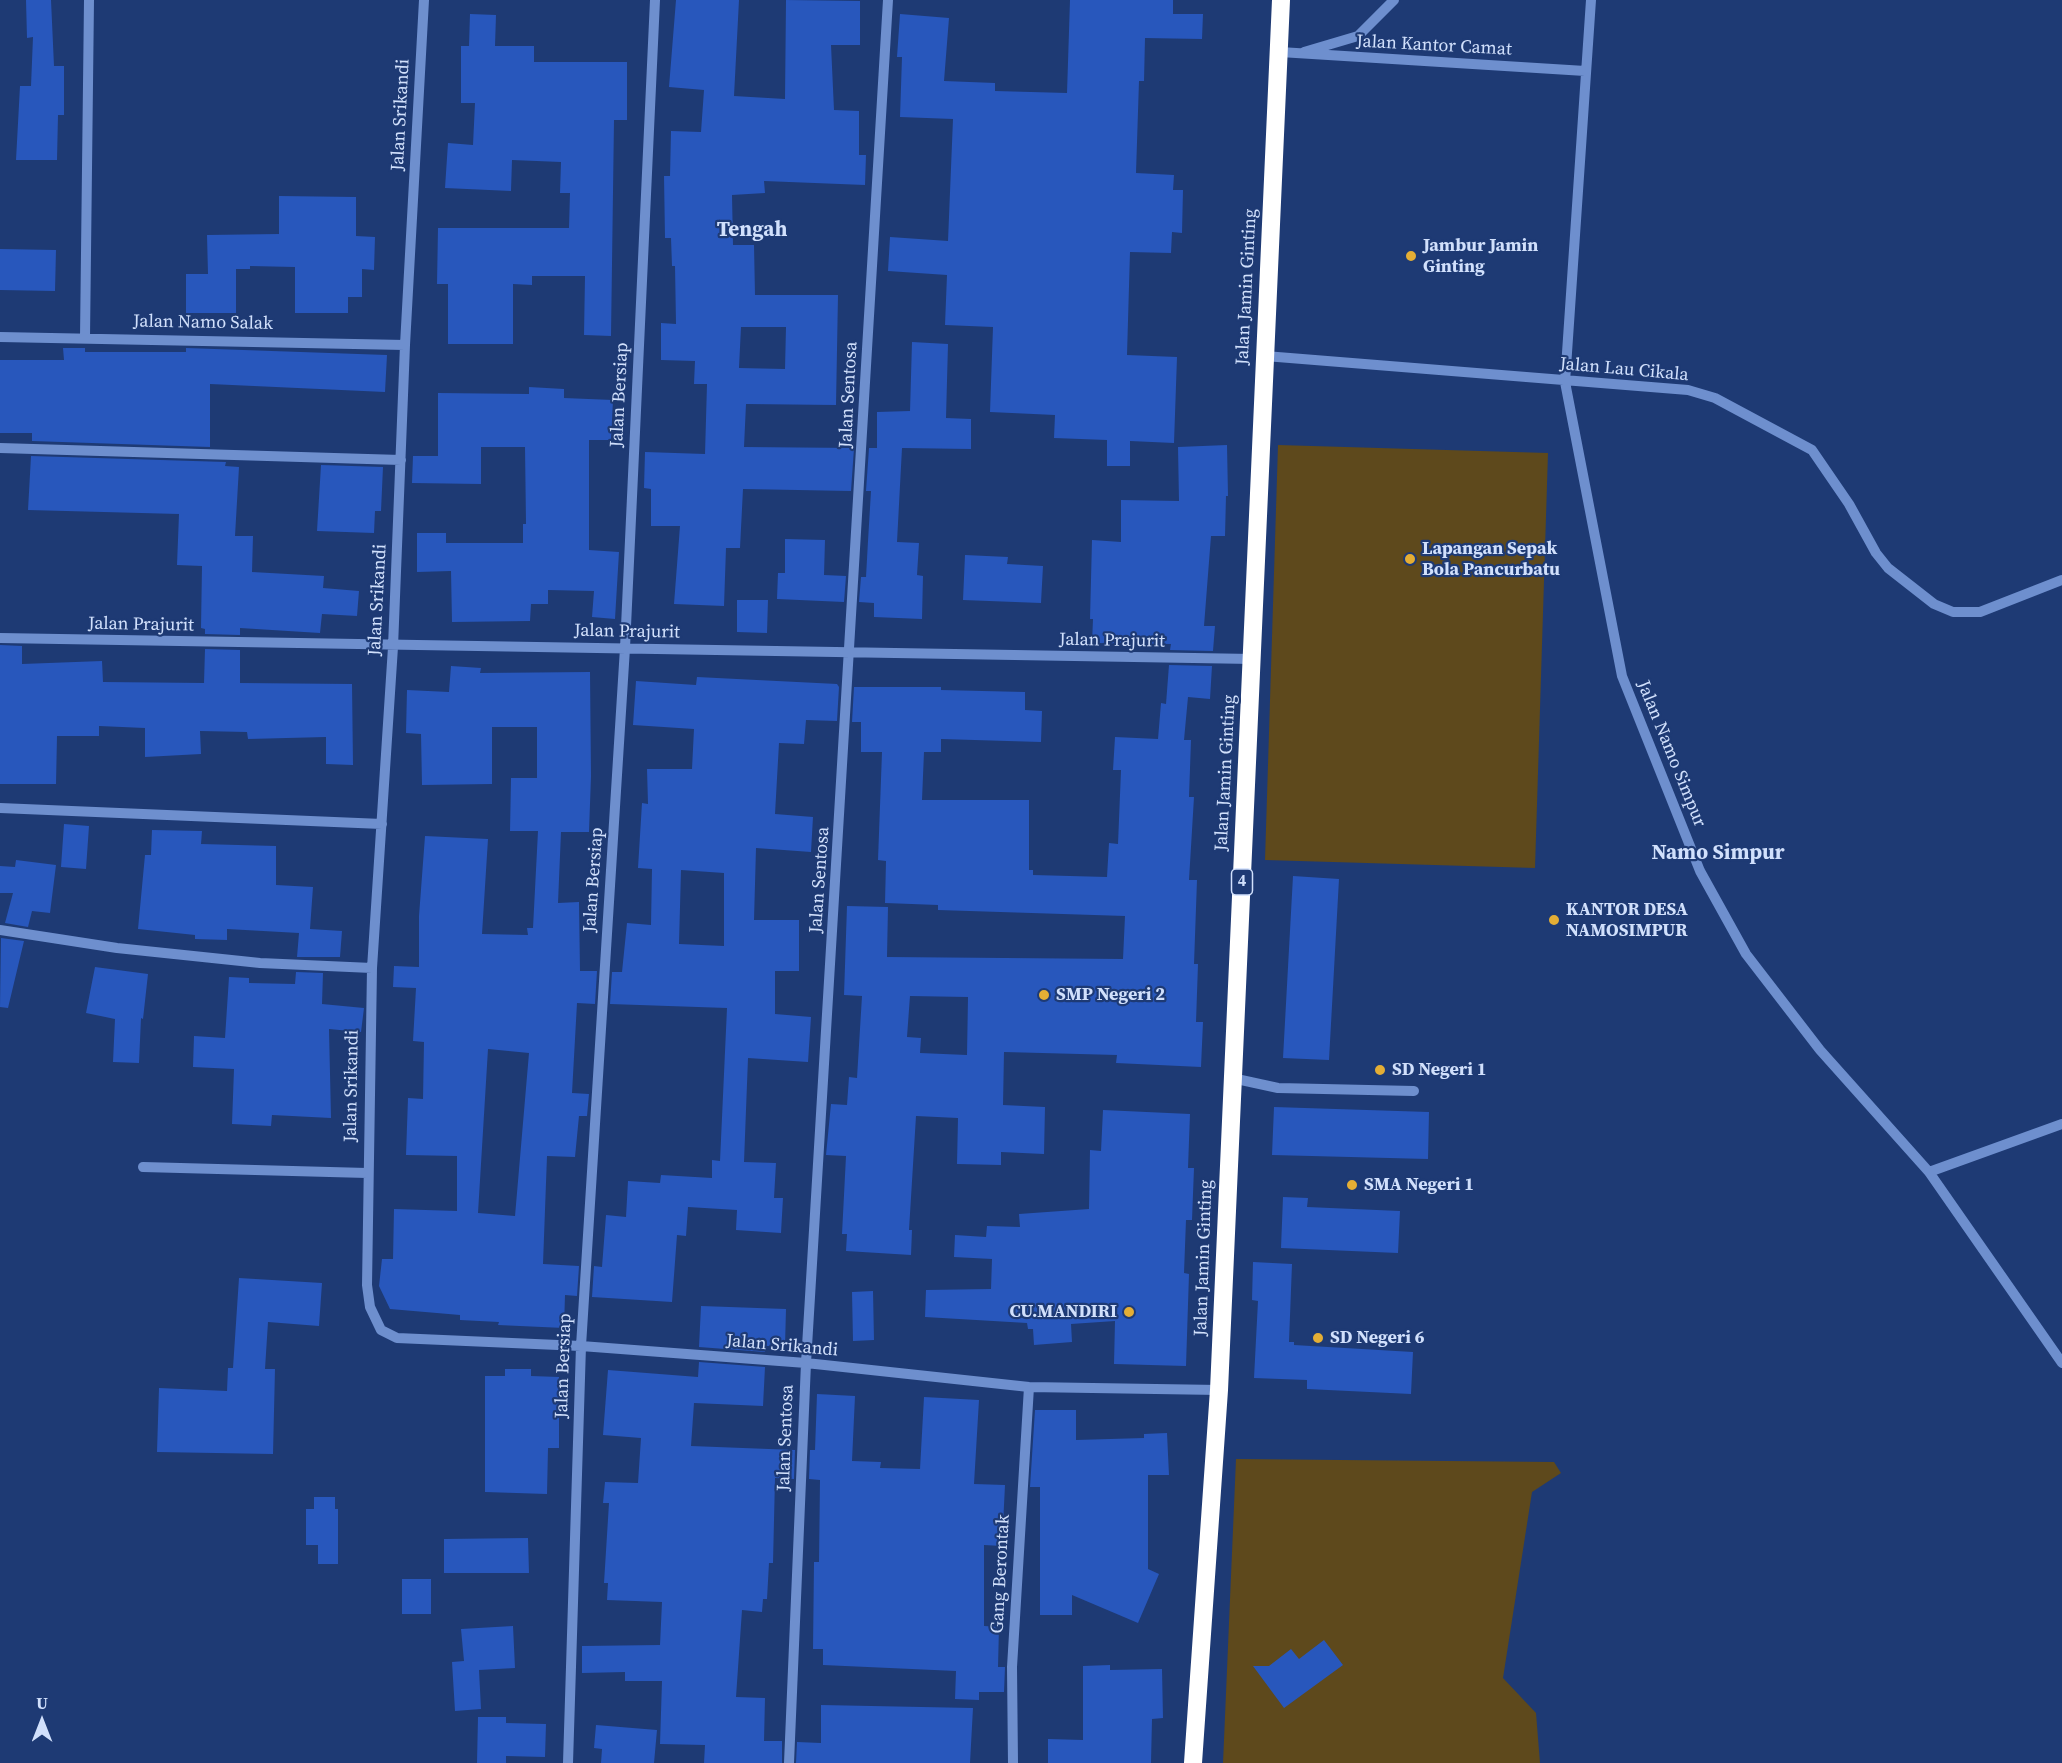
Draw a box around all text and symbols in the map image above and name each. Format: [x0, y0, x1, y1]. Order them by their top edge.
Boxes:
street label: Jalan Kantor Camat [1356, 31, 1512, 61]
street label: Jalan Srikandi [387, 58, 415, 172]
street label: Jalan Jamin Ginting [1232, 208, 1262, 366]
district label: Tengah [717, 218, 787, 244]
place label: Jambur Jamin Ginting [1423, 235, 1538, 278]
marker: Jambur Jamin Ginting [1404, 249, 1418, 263]
street label: Jalan Namo Salak [133, 311, 273, 335]
street label: Jalan Sentosa [835, 341, 863, 449]
street label: Jalan Bersiap [606, 342, 634, 448]
street label: Jalan Lau Cikala [1559, 354, 1689, 386]
place label: Lapangan Sepak Bola Pancurbatu [1422, 538, 1560, 580]
street label: Jalan Srikandi [364, 543, 392, 657]
marker: Lapangan Sepak Bola Pancurbatu [1403, 552, 1417, 566]
street label: Jalan Prajurit [88, 613, 194, 637]
street label: Jalan Prajurit [574, 620, 680, 644]
street label: Jalan Prajurit [1059, 629, 1165, 653]
street label: Jalan Namo Simpur [1632, 678, 1710, 830]
street label: Jalan Jamin Ginting [1211, 694, 1241, 852]
street label: Jalan Sentosa [806, 826, 834, 934]
street label: Jalan Bersiap [580, 827, 608, 933]
district label: Namo Simpur [1651, 841, 1785, 867]
road number: 4 [1232, 869, 1252, 895]
place label: KANTOR DESA NAMOSIMPUR [1566, 899, 1688, 942]
marker: KANTOR DESA NAMOSIMPUR [1547, 913, 1561, 927]
place label: SMP Negeri 2 [1056, 984, 1165, 1006]
marker: SMP Negeri 2 [1037, 988, 1051, 1002]
street label: Jalan Srikandi [340, 1030, 364, 1142]
place label: SD Negeri 1 [1392, 1059, 1487, 1081]
marker: SD Negeri 1 [1373, 1063, 1387, 1077]
place label: SMA Negeri 1 [1364, 1174, 1474, 1196]
marker: SMA Negeri 1 [1345, 1178, 1359, 1192]
street label: Jalan Jamin Ginting [1190, 1179, 1218, 1337]
place label: CU.MANDIRI [1009, 1301, 1117, 1323]
marker: CU.MANDIRI [1122, 1305, 1136, 1319]
street label: Jalan Bersiap [551, 1313, 577, 1419]
place label: SD Negeri 6 [1330, 1327, 1425, 1349]
street label: Jalan Srikandi [725, 1330, 839, 1362]
marker: SD Negeri 6 [1311, 1331, 1325, 1345]
street label: Jalan Sentosa [773, 1384, 799, 1492]
street label: Gang Berontak [987, 1514, 1015, 1634]
north arrow [12, 1691, 72, 1751]
text: U [36, 1692, 48, 1714]

